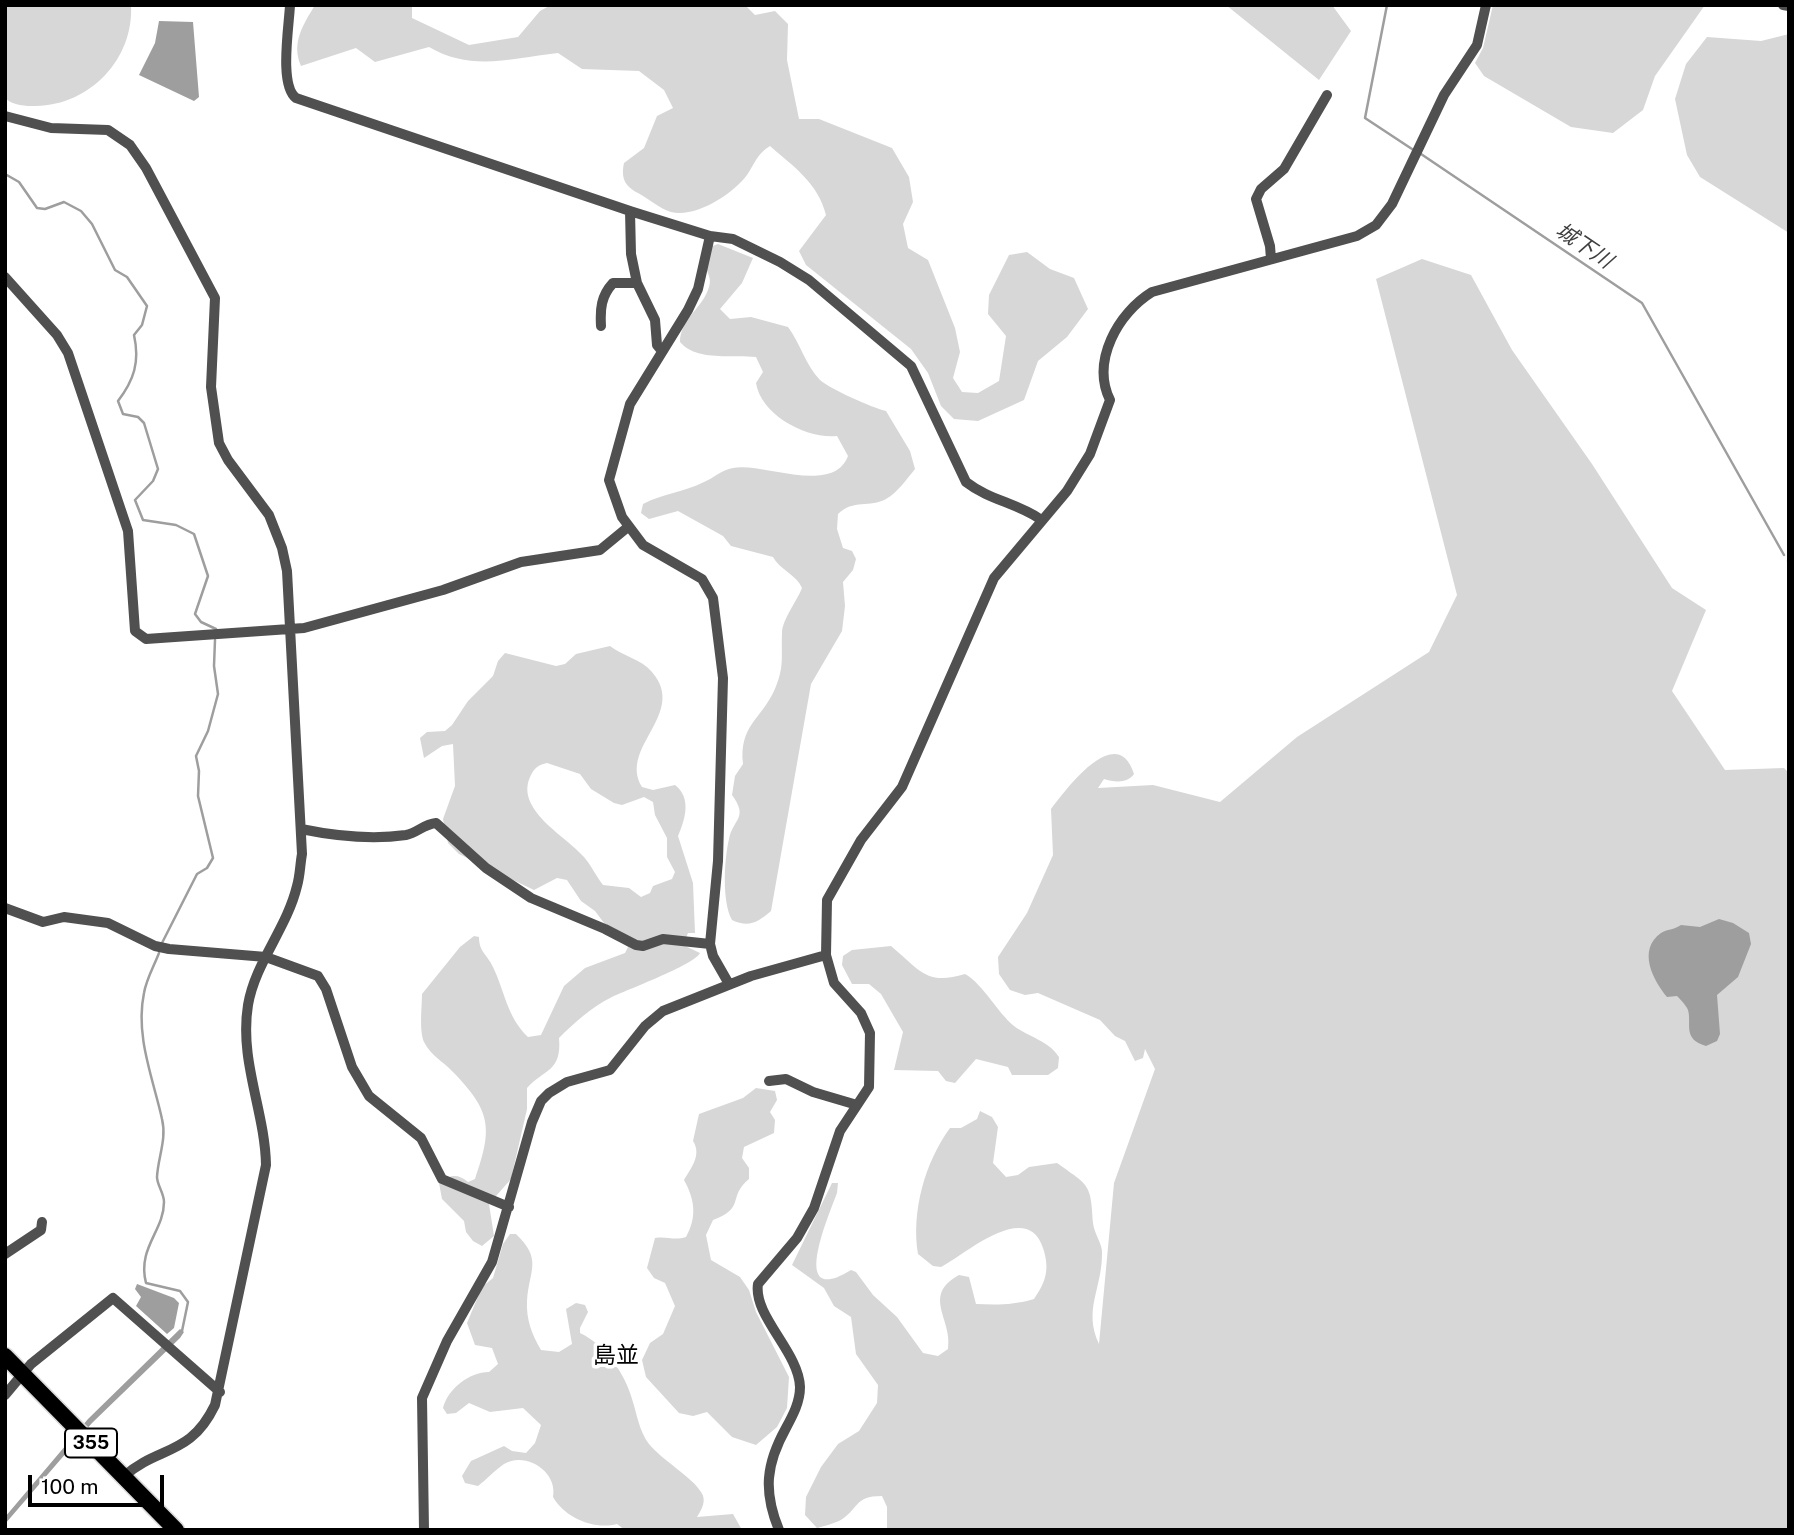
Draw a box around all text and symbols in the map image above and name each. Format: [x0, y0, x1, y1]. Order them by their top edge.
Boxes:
water label: 城下川 [1551, 218, 1617, 274]
district label: 島並 [593, 1342, 639, 1370]
road number: 355 [65, 1428, 117, 1458]
scale bar [32, 1462, 168, 1506]
text: 100 m [41, 1474, 98, 1499]

